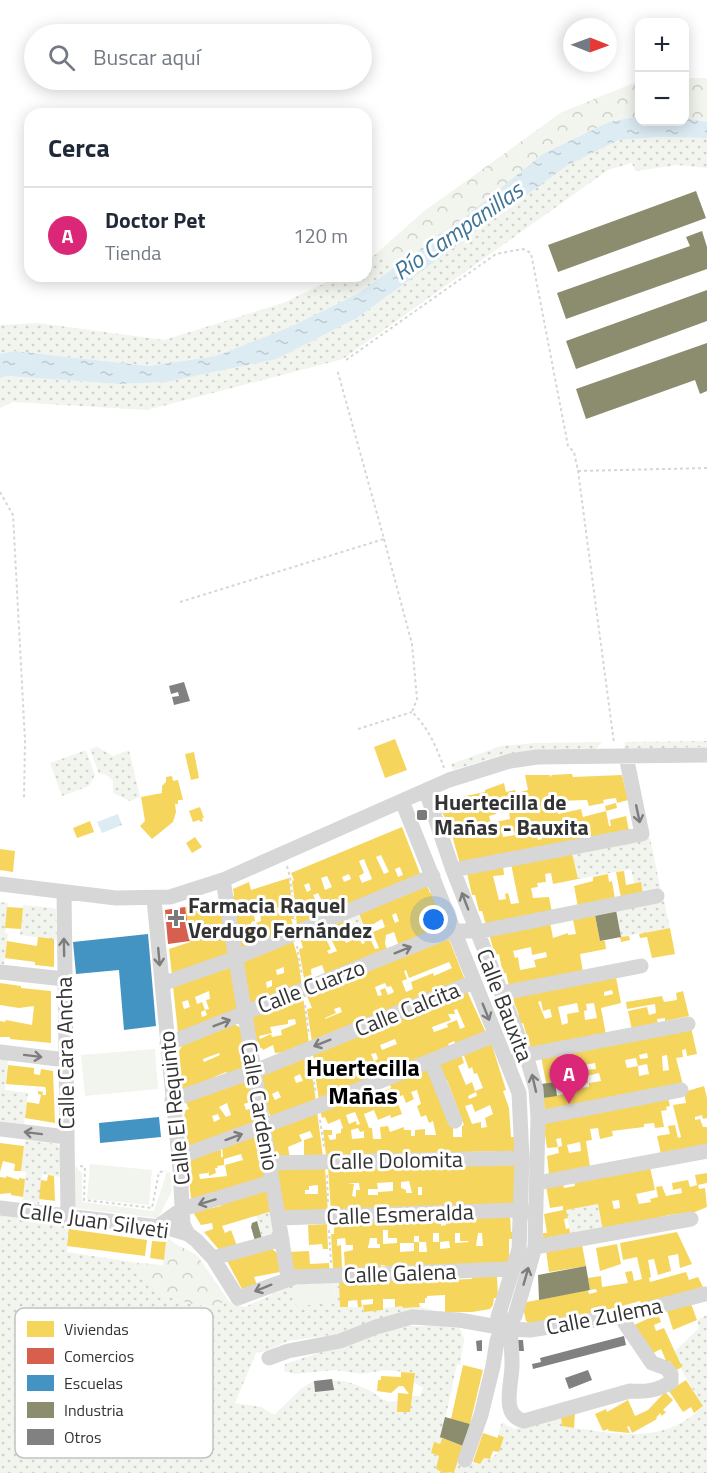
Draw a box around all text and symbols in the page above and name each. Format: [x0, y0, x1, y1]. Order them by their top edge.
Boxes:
north arrow [563, 18, 617, 72]
map controls [635, 18, 689, 126]
button: + [635, 18, 689, 72]
search box [24, 24, 372, 90]
text: Buscar aquí [93, 40, 201, 74]
icon: search [45, 41, 78, 74]
button: − [635, 72, 689, 126]
text: Cerca [48, 128, 110, 167]
water label: Río Campanillas [385, 171, 531, 288]
text: Doctor Pet [105, 203, 205, 237]
text: A [61, 220, 74, 251]
text: 120 m [293, 220, 348, 251]
text: Tienda [105, 237, 161, 268]
place label: Huertecilla de Mañas - Bauxita [434, 785, 589, 844]
one-way arrow [633, 803, 644, 823]
marker: Huertecilla de Mañas - Bauxita [415, 808, 429, 822]
place label: Farmacia Raquel Verdugo Fernández [188, 888, 372, 947]
one-way arrow [459, 892, 470, 910]
your location [419, 905, 448, 934]
marker: Farmacia Raquel Verdugo Fernández [169, 911, 183, 925]
one-way arrow [58, 937, 69, 957]
street label: Calle Bauxita [468, 943, 542, 1067]
one-way arrow [393, 944, 411, 955]
one-way arrow [154, 947, 165, 967]
street label: Calle Cuarzo [252, 950, 370, 1022]
street label: Calle Calcita [349, 973, 465, 1045]
street label: Calle Cara Ancha [47, 976, 83, 1130]
one-way arrow [481, 1002, 492, 1020]
one-way arrow [212, 1016, 230, 1027]
street label: Calle El Requinto [149, 1029, 199, 1187]
street label: Calle Cardenio [232, 1039, 288, 1173]
one-way arrow [314, 1039, 332, 1050]
district label: Huertecilla Mañas [306, 1049, 420, 1113]
one-way arrow [23, 1051, 42, 1062]
pin: A [550, 1054, 588, 1104]
one-way arrow [527, 1074, 539, 1093]
one-way arrow [24, 1127, 44, 1138]
one-way arrow [224, 1130, 243, 1141]
street label: Calle Dolomita [329, 1142, 463, 1178]
street label: Calle Juan Silveti [17, 1193, 171, 1247]
street label: Calle Esmeralda [326, 1194, 474, 1234]
one-way arrow [198, 1198, 217, 1209]
street label: Calle Galena [343, 1254, 457, 1292]
one-way arrow [521, 1267, 532, 1286]
one-way arrow [255, 1283, 273, 1294]
street label: Calle Zulema [543, 1288, 665, 1344]
legend [15, 1308, 213, 1458]
text: Viviendas [64, 1317, 129, 1341]
text: Comercios [64, 1344, 134, 1368]
text: Escuelas [64, 1371, 123, 1395]
text: Industria [64, 1398, 124, 1422]
text: Otros [64, 1425, 101, 1449]

